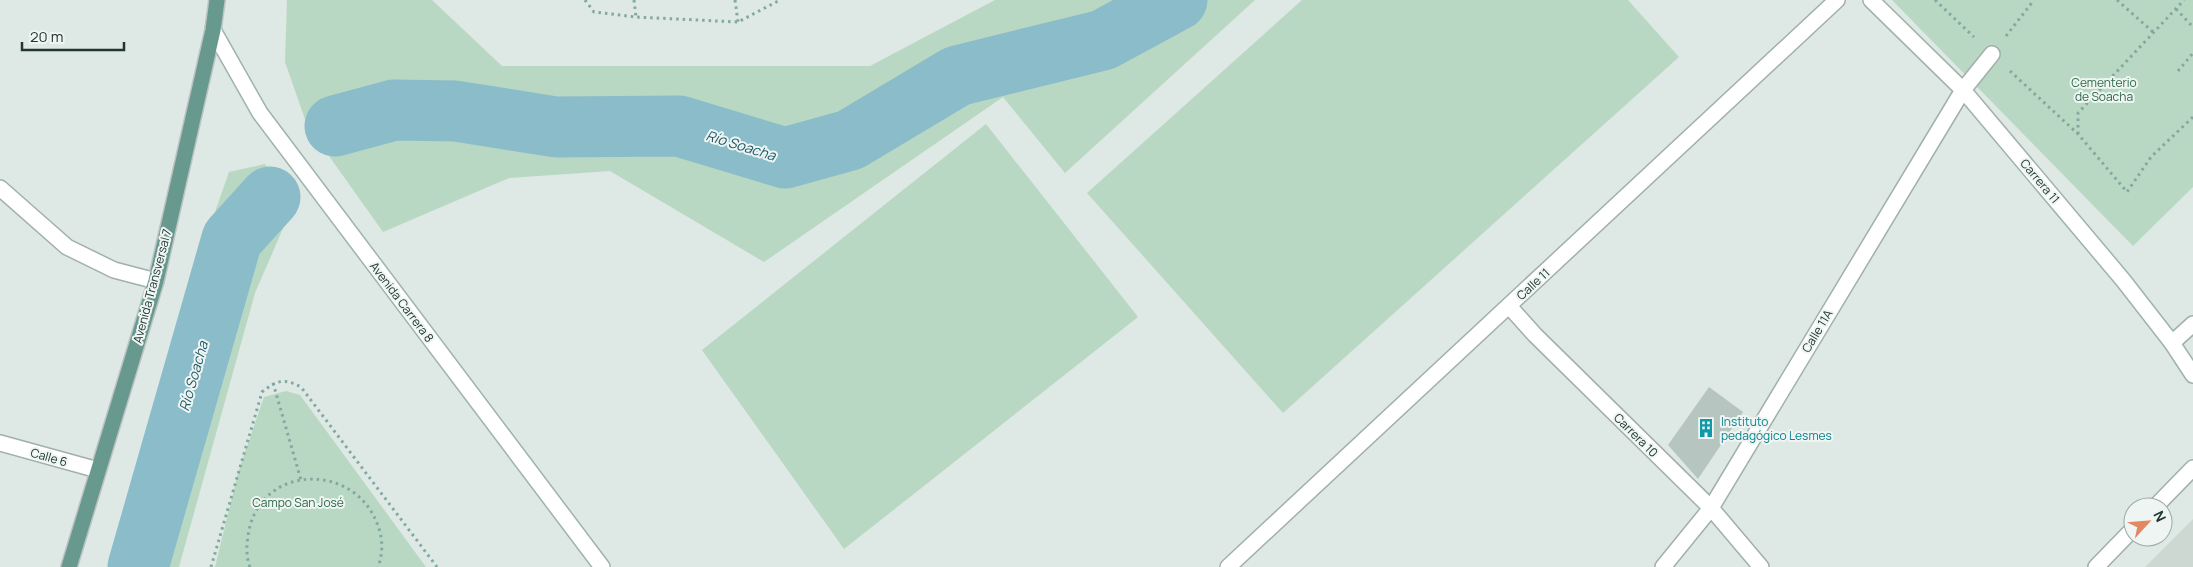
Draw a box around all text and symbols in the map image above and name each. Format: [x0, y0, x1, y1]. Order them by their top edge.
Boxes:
scale bar [22, 20, 125, 52]
text: 20 m [30, 26, 63, 47]
park label: Cementerio de Soacha [2071, 74, 2137, 105]
water label: Río Soacha [704, 125, 779, 165]
street label: Carrera 11 [2016, 155, 2064, 207]
street label: Avenida Transversal 7 [129, 227, 175, 345]
street label: Avenida Carrera 8 [366, 258, 438, 346]
street label: Calle 11 [1513, 264, 1553, 304]
street label: Calle 11A [1798, 306, 1837, 356]
water label: Río Soacha [174, 338, 212, 413]
street label: Carrera 10 [1610, 409, 1662, 461]
place label: Instituto pedagógico Lesmes [1721, 413, 1832, 444]
building icon: Instituto pedagógico Lesmes [1695, 417, 1717, 439]
street label: Calle 6 [29, 444, 69, 470]
park label: Campo San José [252, 494, 344, 511]
north arrow [2123, 497, 2173, 547]
text: N [2149, 507, 2171, 525]

